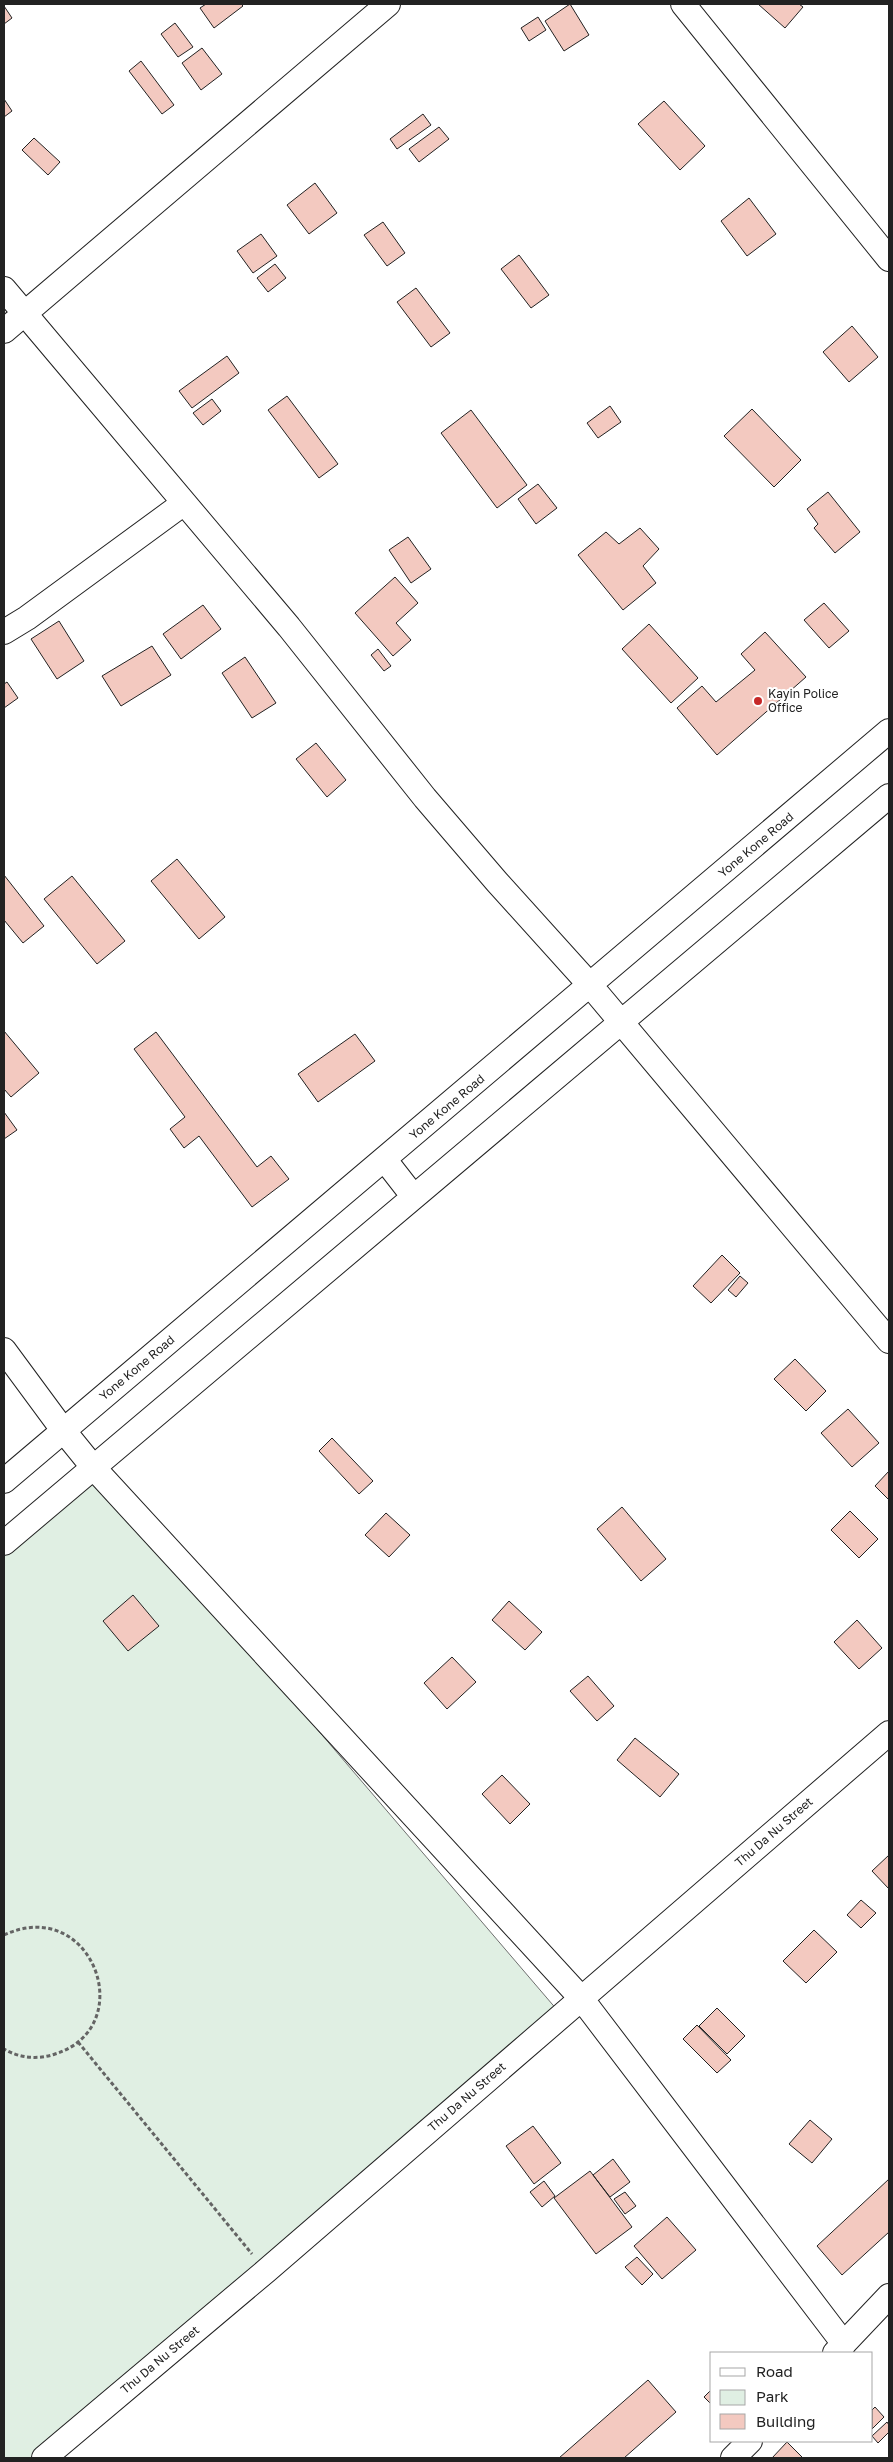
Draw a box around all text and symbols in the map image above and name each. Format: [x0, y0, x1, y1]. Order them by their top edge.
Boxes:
place label: Kayin Police Office [768, 686, 839, 715]
marker: Kayin Police Office [752, 695, 764, 707]
street label: Yone Kone Road [715, 809, 796, 880]
street label: Yone Kone Road [406, 1071, 487, 1142]
street label: Yone Kone Road [96, 1332, 177, 1403]
street label: Thu Da Nu Street [732, 1794, 816, 1869]
street label: Thu Da Nu Street [425, 2059, 509, 2134]
street label: Thu Da Nu Street [117, 2322, 202, 2397]
legend [710, 2352, 873, 2442]
text: Road [756, 2362, 793, 2380]
text: Park [756, 2387, 789, 2405]
text: Building [756, 2412, 816, 2430]

